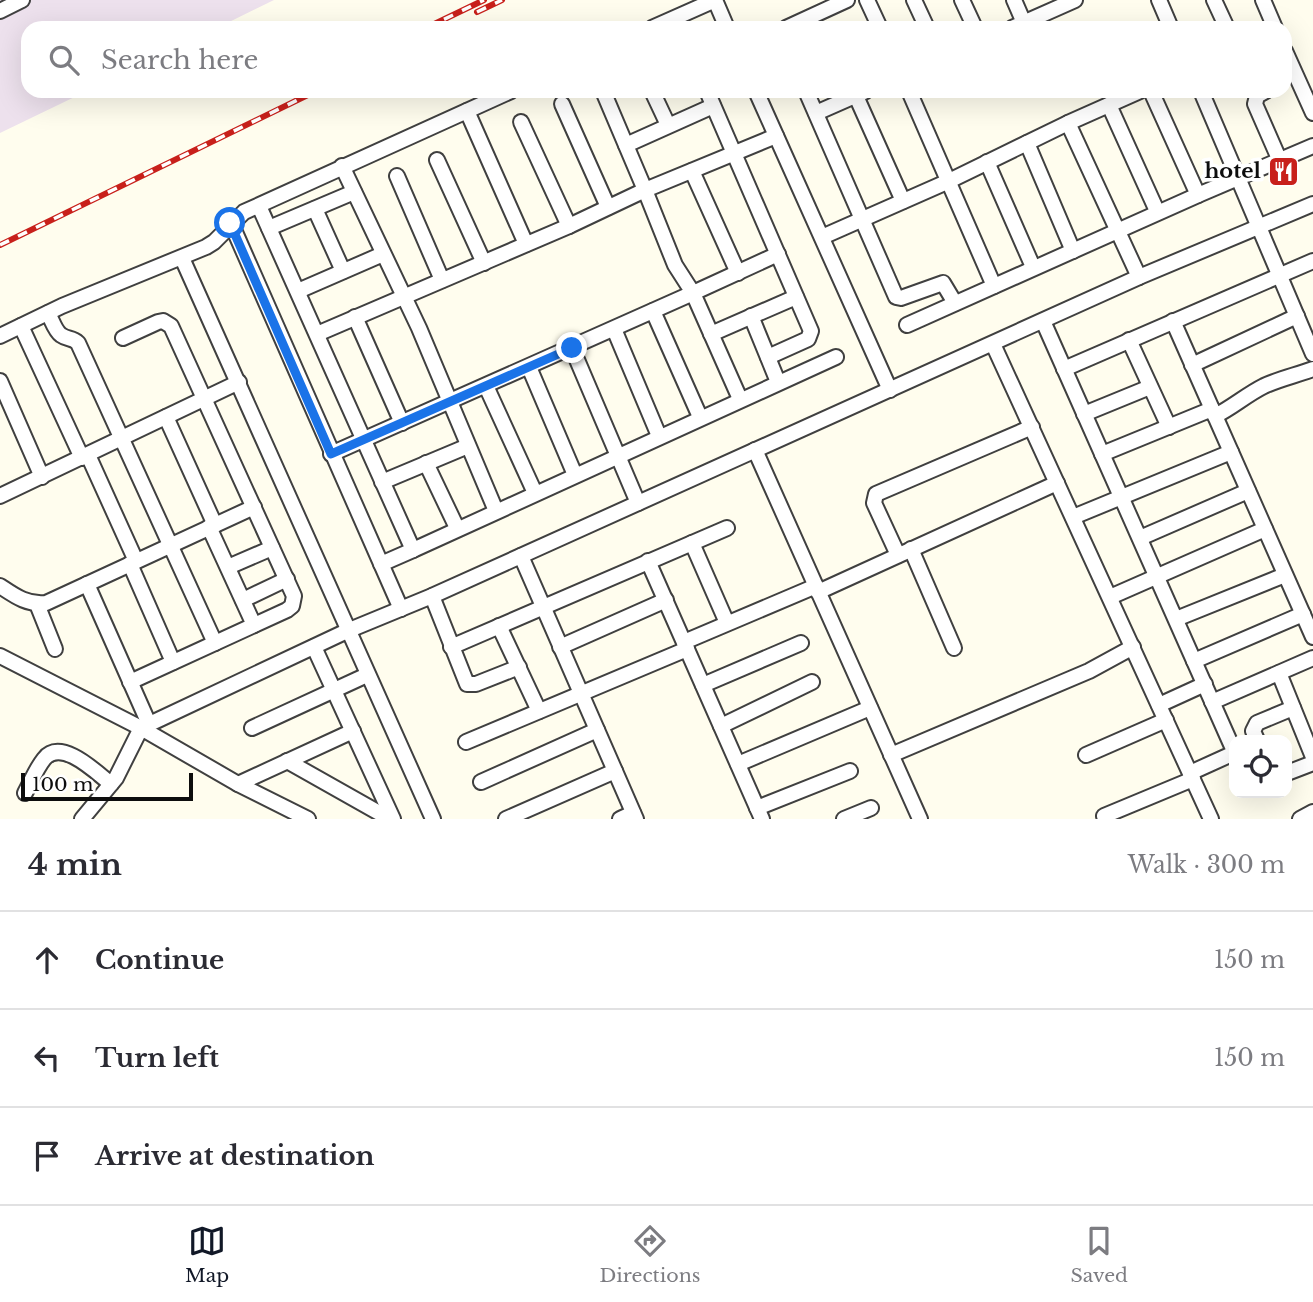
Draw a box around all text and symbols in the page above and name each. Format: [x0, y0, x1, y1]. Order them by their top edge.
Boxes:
search box [21, 21, 1292, 98]
icon: search [45, 41, 83, 79]
text: Search here [101, 44, 258, 76]
restaurant icon: hotel [1267, 154, 1301, 188]
place label: hotel [1204, 158, 1262, 184]
route start [214, 207, 245, 238]
route end [556, 332, 587, 363]
map controls [1229, 735, 1292, 798]
button: locate [1229, 735, 1292, 798]
scale bar [21, 770, 192, 802]
text: 100 m [32, 773, 93, 796]
text: 4 min [28, 846, 122, 883]
text: Walk · 300 m [1128, 851, 1285, 879]
icon: ahead [28, 941, 66, 979]
text: Continue [95, 944, 224, 976]
text: 150 m [1214, 946, 1285, 974]
icon: left [28, 1039, 66, 1077]
text: Turn left [95, 1042, 219, 1074]
text: 150 m [1214, 1044, 1285, 1072]
icon: arrive [28, 1137, 66, 1175]
text: Arrive at destination [95, 1140, 375, 1172]
tab: Map [185, 1222, 229, 1287]
tab: Directions [599, 1222, 700, 1287]
tab: Saved [1071, 1222, 1128, 1287]

